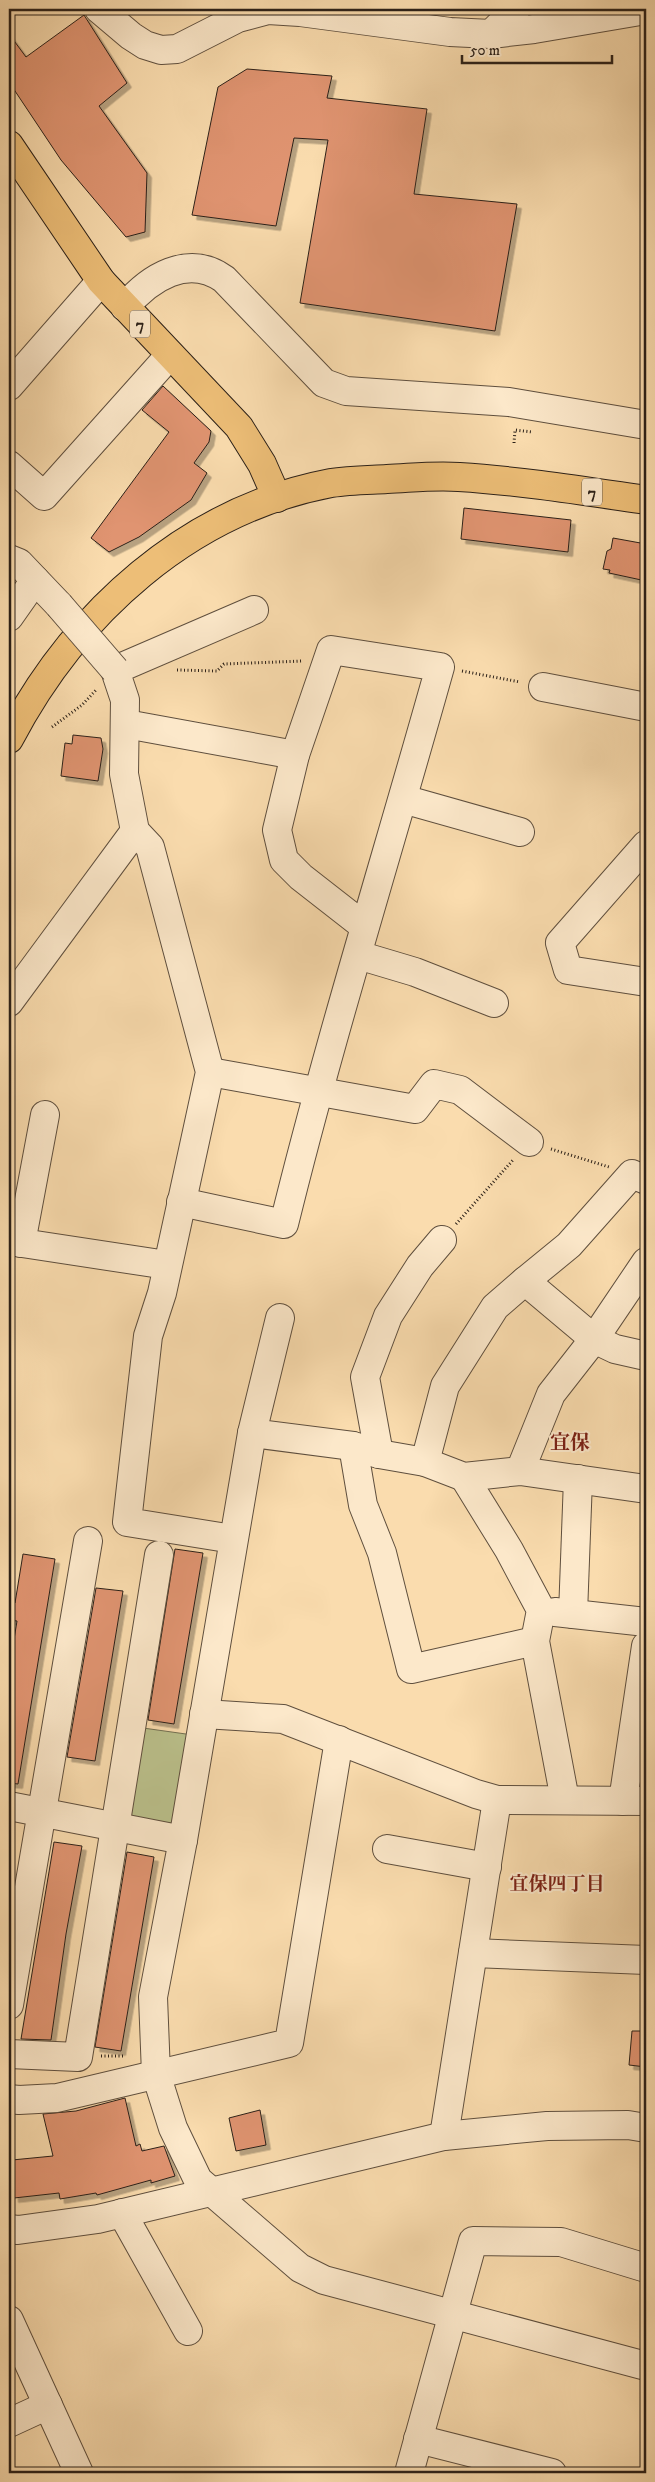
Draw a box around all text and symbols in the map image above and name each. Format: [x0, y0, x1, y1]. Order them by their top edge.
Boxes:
scale bar [462, 32, 612, 64]
text: 50 m [470, 41, 500, 60]
road number: 7 [130, 310, 150, 338]
road number: 7 [582, 478, 602, 506]
district label: 宜保 [550, 1431, 590, 1456]
district label: 宜保四丁目 [509, 1873, 605, 1896]

